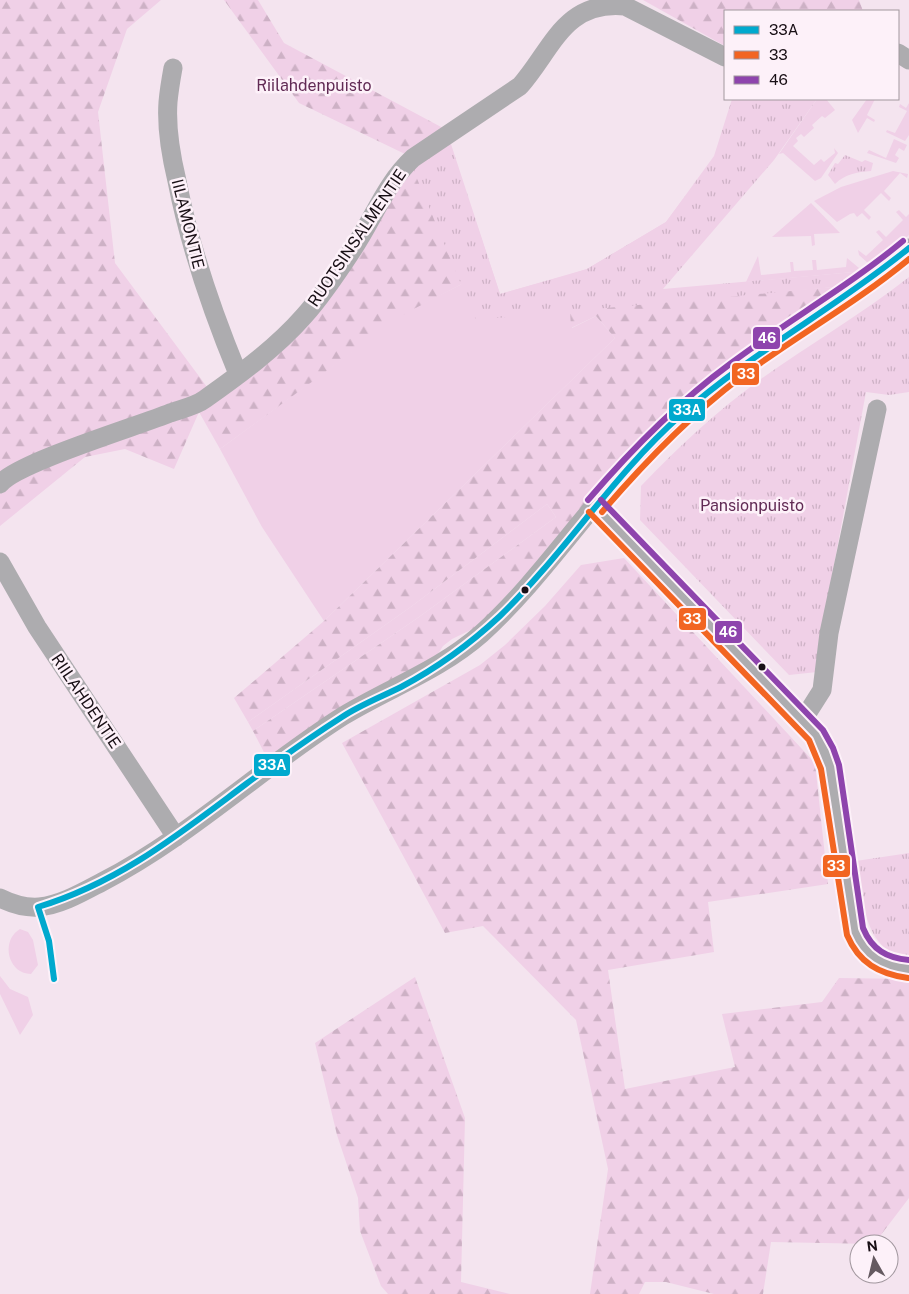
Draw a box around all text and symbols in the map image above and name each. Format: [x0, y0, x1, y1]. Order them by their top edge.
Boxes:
legend [724, 10, 899, 100]
text: 33A [769, 21, 799, 38]
text: 33 [769, 46, 788, 63]
text: 46 [769, 71, 788, 88]
park label: Riilahdenpuisto [256, 76, 372, 95]
street label: RUOTSINSALMENTIE [304, 166, 410, 310]
street label: IILAMONTIE [168, 177, 208, 271]
line badge: 46 [752, 326, 781, 350]
text: 46 [758, 330, 776, 346]
line badge: 33 [731, 362, 760, 386]
text: 33 [737, 366, 755, 382]
line badge: 33A [668, 398, 706, 422]
text: 33A [673, 402, 701, 418]
park label: Pansionpuisto [700, 496, 804, 515]
unlabelled marker [520, 585, 530, 595]
line badge: 33 [678, 607, 707, 631]
text: 33 [683, 611, 701, 627]
line badge: 46 [714, 620, 743, 644]
text: 46 [719, 624, 737, 640]
street label: RIILAHDENTIE [47, 650, 125, 752]
unlabelled marker [757, 662, 767, 672]
line badge: 33A [253, 753, 291, 777]
text: 33A [258, 757, 286, 773]
line badge: 33 [822, 854, 851, 878]
text: 33 [827, 858, 845, 874]
north arrow [849, 1234, 899, 1284]
text: N [866, 1237, 879, 1255]

